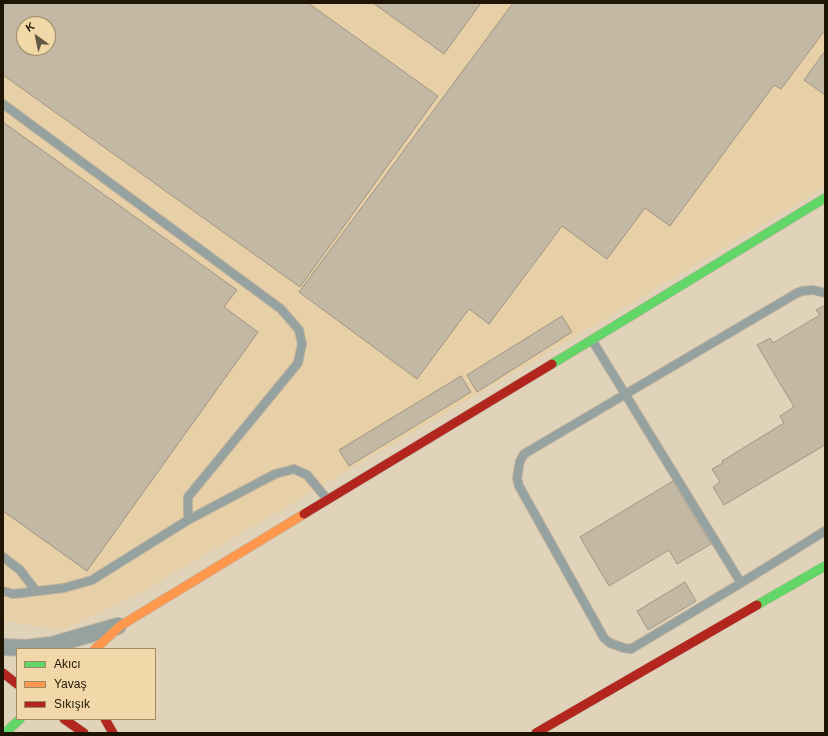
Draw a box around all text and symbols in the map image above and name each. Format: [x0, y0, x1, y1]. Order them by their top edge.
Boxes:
north arrow [16, 16, 56, 56]
text: K [23, 20, 37, 34]
legend [16, 648, 156, 720]
text: Akıcı [54, 657, 81, 671]
text: Yavaş [54, 677, 86, 691]
text: Sıkışık [54, 697, 90, 711]

